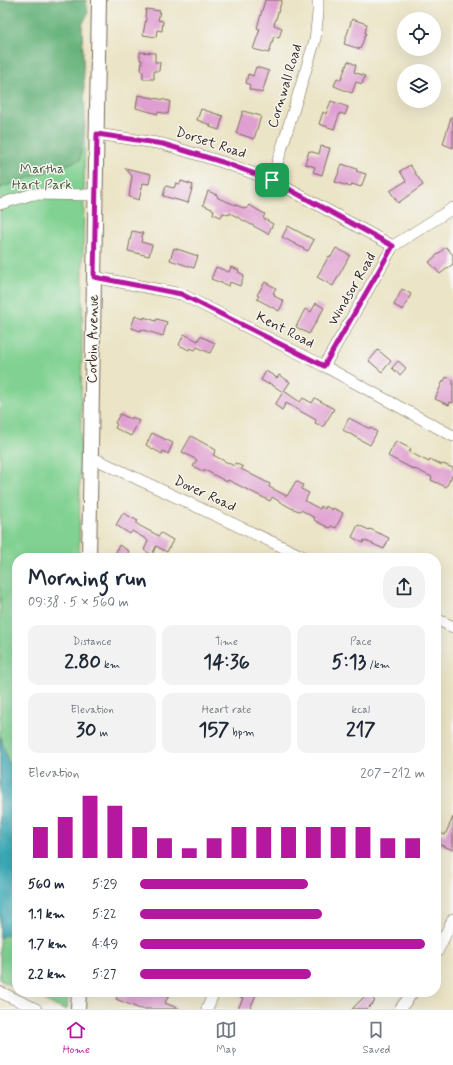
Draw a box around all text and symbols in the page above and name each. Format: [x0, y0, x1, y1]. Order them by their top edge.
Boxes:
map controls [397, 12, 441, 108]
button: locate [397, 12, 441, 56]
street label: Cornwall Road [264, 42, 306, 130]
button: layers [397, 64, 441, 108]
street label: Dorset Road [173, 123, 249, 163]
park label: Martha Hart Park [12, 160, 72, 194]
pin [255, 163, 289, 197]
icon: arrive [261, 169, 283, 191]
street label: Windsor Road [324, 249, 380, 329]
street label: Corbin Avenue [83, 294, 103, 384]
street label: Kent Road [253, 308, 317, 352]
street label: Dover Road [171, 472, 239, 516]
text: Morning run [28, 565, 147, 593]
button: share [383, 566, 425, 608]
text: 09:38 · 5 × 560 m [28, 594, 129, 611]
text: Distance [73, 635, 112, 649]
text: Time [215, 635, 238, 649]
text: Pace [350, 635, 372, 649]
text: 2.80 [64, 649, 101, 676]
text: 14:36 [203, 649, 250, 676]
text: 5:13 [332, 649, 366, 676]
text: km [101, 658, 120, 672]
text: /km [366, 658, 390, 672]
text: Elevation [71, 703, 114, 717]
text: Heart rate [202, 703, 251, 717]
text: kcal [352, 703, 370, 717]
text: 30 [76, 717, 97, 744]
text: 157 [199, 717, 229, 744]
text: 217 [346, 717, 376, 744]
text: m [97, 726, 108, 740]
text: bpm [229, 726, 254, 740]
text: Elevation [28, 765, 79, 782]
text: 207–212 m [360, 765, 425, 782]
text: 560 m [28, 876, 65, 893]
text: 5:29 [92, 876, 117, 893]
text: 1.1 km [28, 906, 65, 923]
text: 5:22 [92, 906, 117, 923]
text: 1.7 km [28, 936, 67, 953]
text: 4:49 [92, 936, 118, 953]
text: 2.2 km [28, 966, 66, 983]
text: 5:27 [92, 966, 116, 983]
tab: Home [63, 1019, 90, 1057]
tab: Map [215, 1019, 237, 1057]
tab: Saved [363, 1019, 390, 1057]

